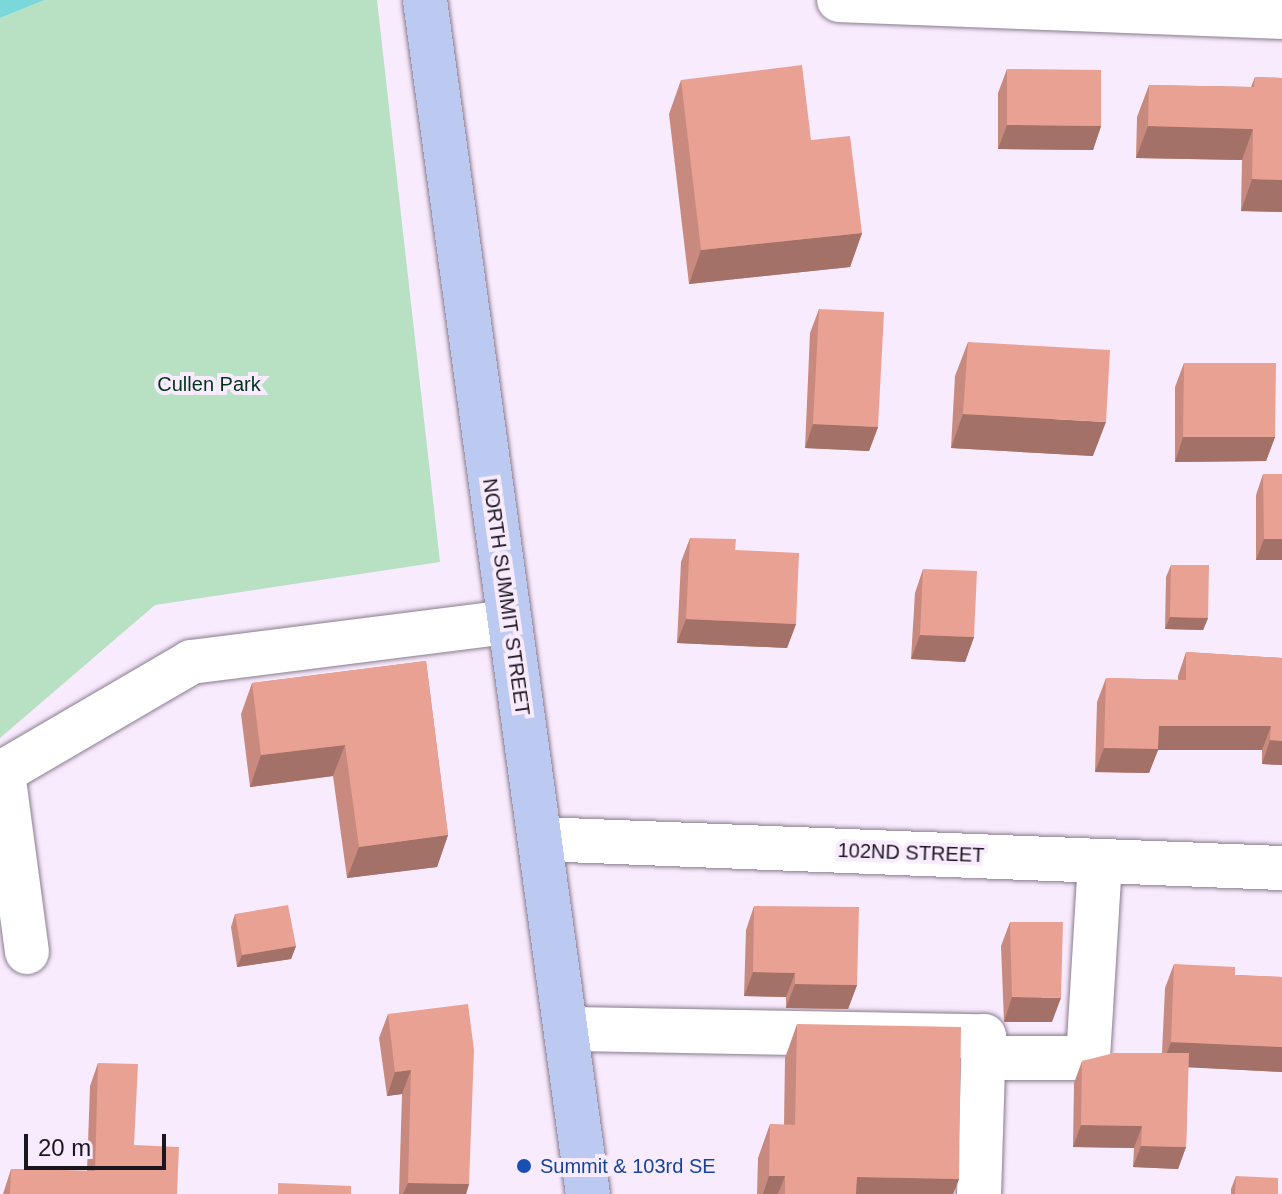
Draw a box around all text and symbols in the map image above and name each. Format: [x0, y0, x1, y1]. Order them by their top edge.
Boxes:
park label: Cullen Park [157, 372, 261, 396]
street label: NORTH SUMMIT STREET [477, 477, 535, 717]
street label: 102ND STREET [837, 838, 985, 868]
scale bar [28, 1118, 170, 1168]
text: 20 m [38, 1134, 91, 1161]
place label: Summit & 103rd SE [540, 1154, 716, 1178]
marker: Summit & 103rd SE [515, 1157, 533, 1175]

